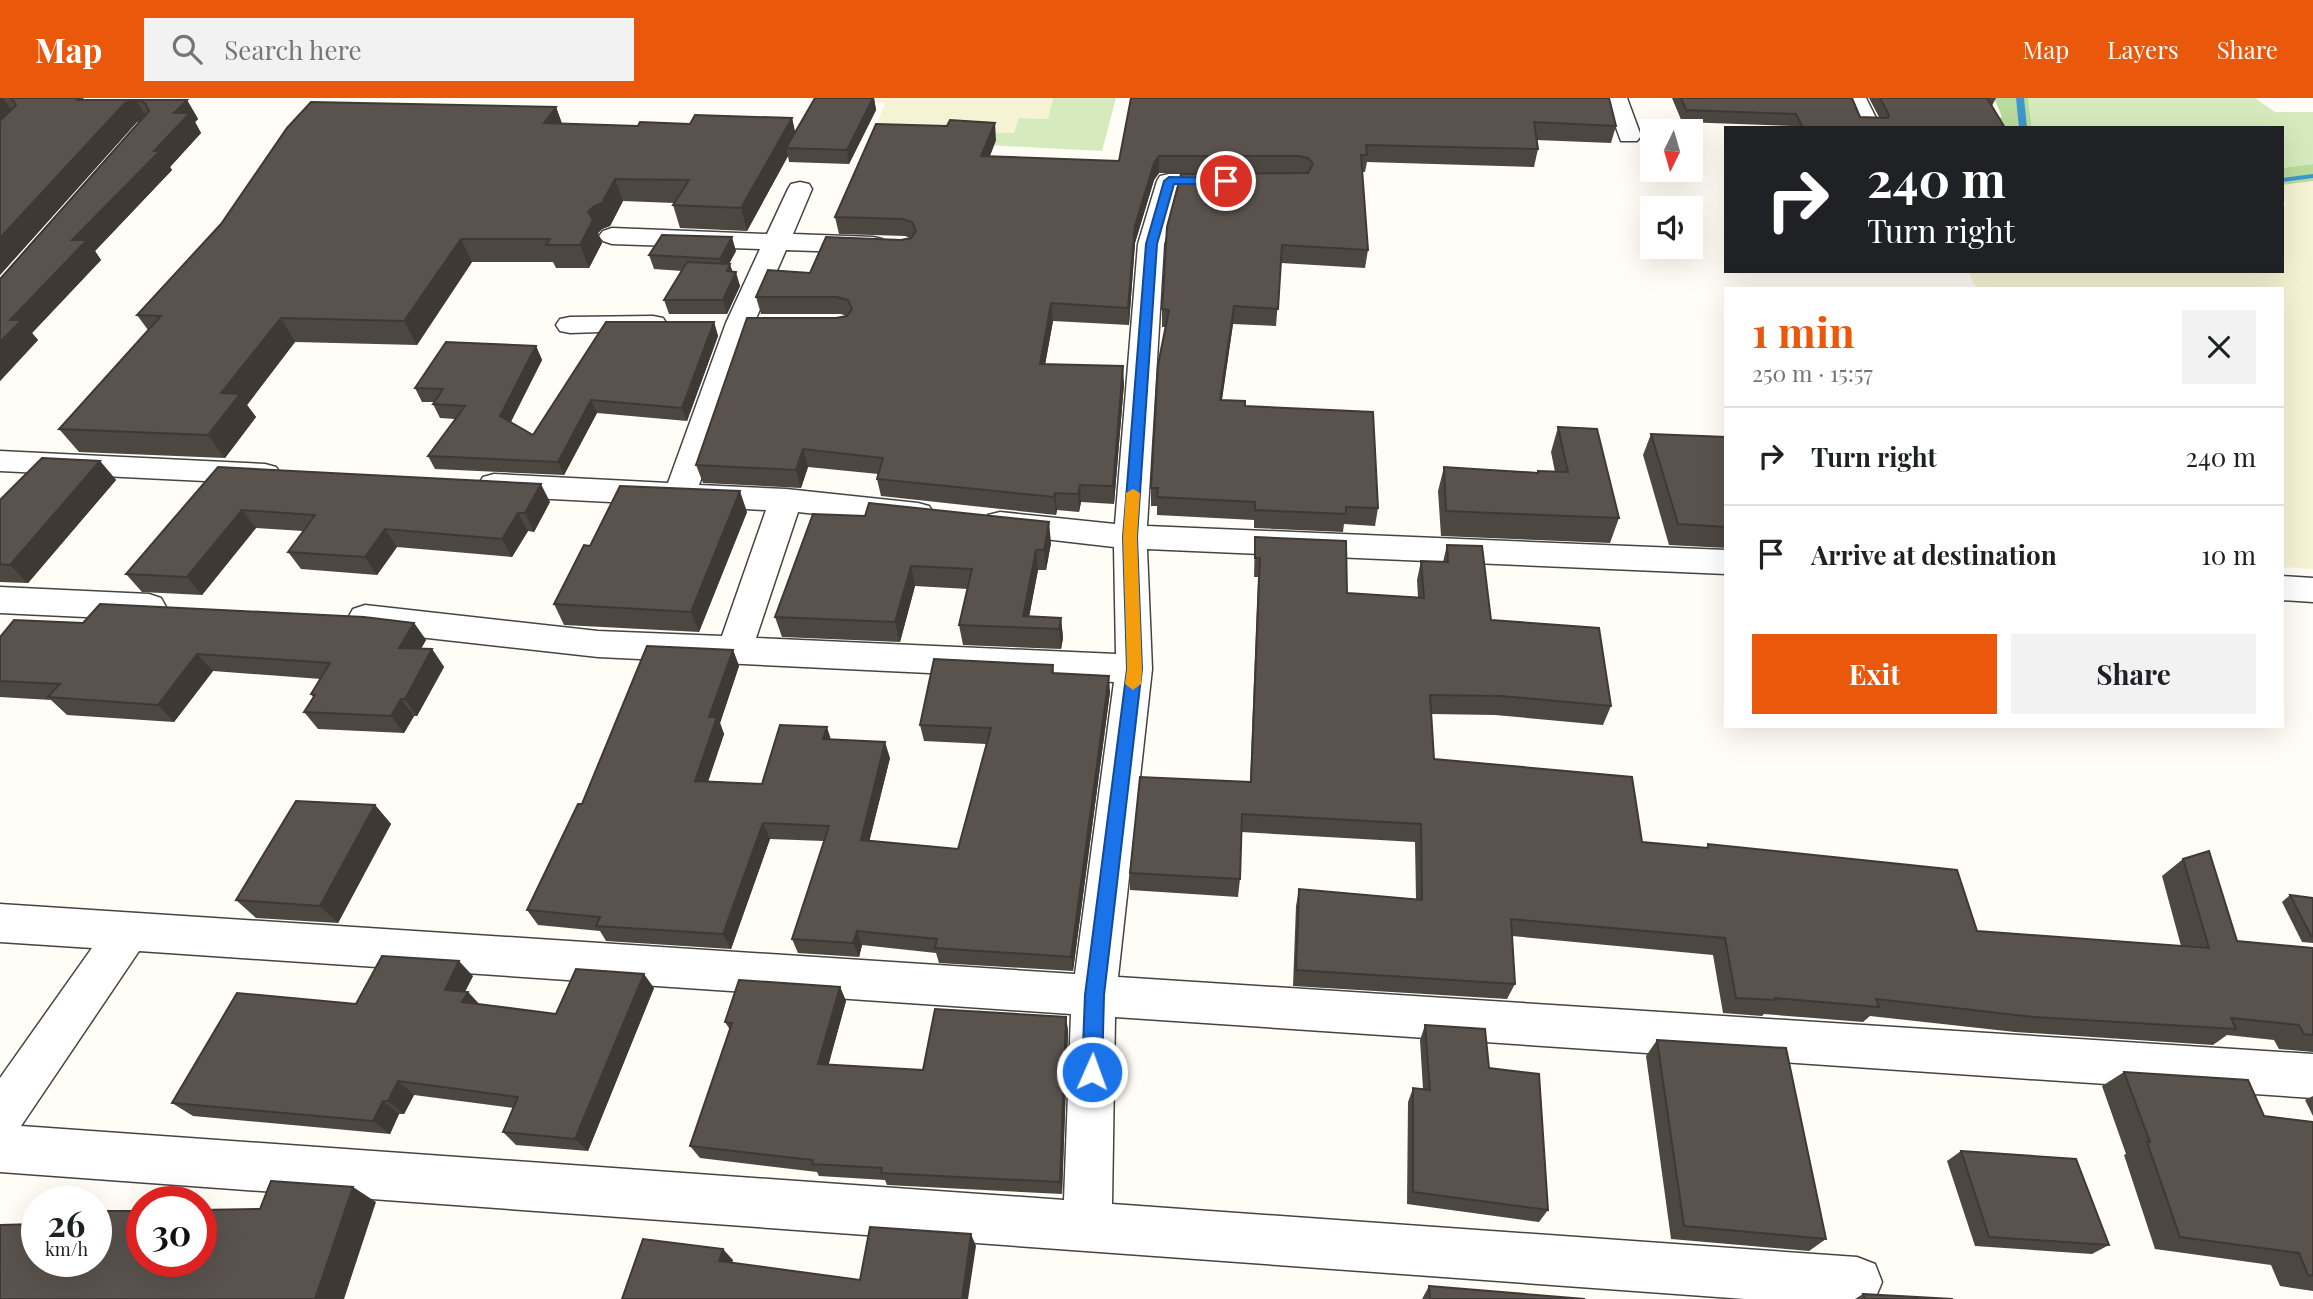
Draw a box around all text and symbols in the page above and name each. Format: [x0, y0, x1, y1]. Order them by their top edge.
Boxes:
search box [144, 18, 634, 81]
text: Map [35, 27, 102, 71]
icon: search [168, 30, 206, 68]
text: Search here [224, 32, 362, 67]
text: Map [2023, 33, 2069, 65]
text: Layers [2107, 33, 2179, 65]
text: Share [2217, 33, 2278, 65]
north arrow [1640, 119, 1703, 182]
map controls [1640, 119, 1703, 259]
text: 240 m [1867, 145, 2006, 210]
pin [1196, 151, 1256, 211]
icon: right [1752, 154, 1843, 245]
icon: arrive [1207, 162, 1245, 200]
button: sound [1640, 196, 1703, 259]
text: Turn right [1867, 208, 2015, 251]
text: 1 min [1752, 303, 1855, 359]
button: close [2182, 310, 2256, 384]
text: 250 m · 15:57 [1752, 357, 1873, 388]
icon: right [1752, 437, 1790, 475]
text: Turn right [1811, 439, 1937, 474]
text: 240 m [2186, 439, 2256, 474]
icon: arrive [1752, 535, 1790, 573]
text: Arrive at destination [1811, 537, 2057, 572]
text: 10 m [2201, 537, 2256, 572]
button: Exit [1752, 634, 1997, 714]
button: Share [2011, 634, 2256, 714]
position arrow [1055, 1035, 1129, 1109]
speed limit sign: 30 [126, 1186, 217, 1277]
text: 26 [48, 1199, 85, 1246]
text: km/h [45, 1237, 88, 1261]

